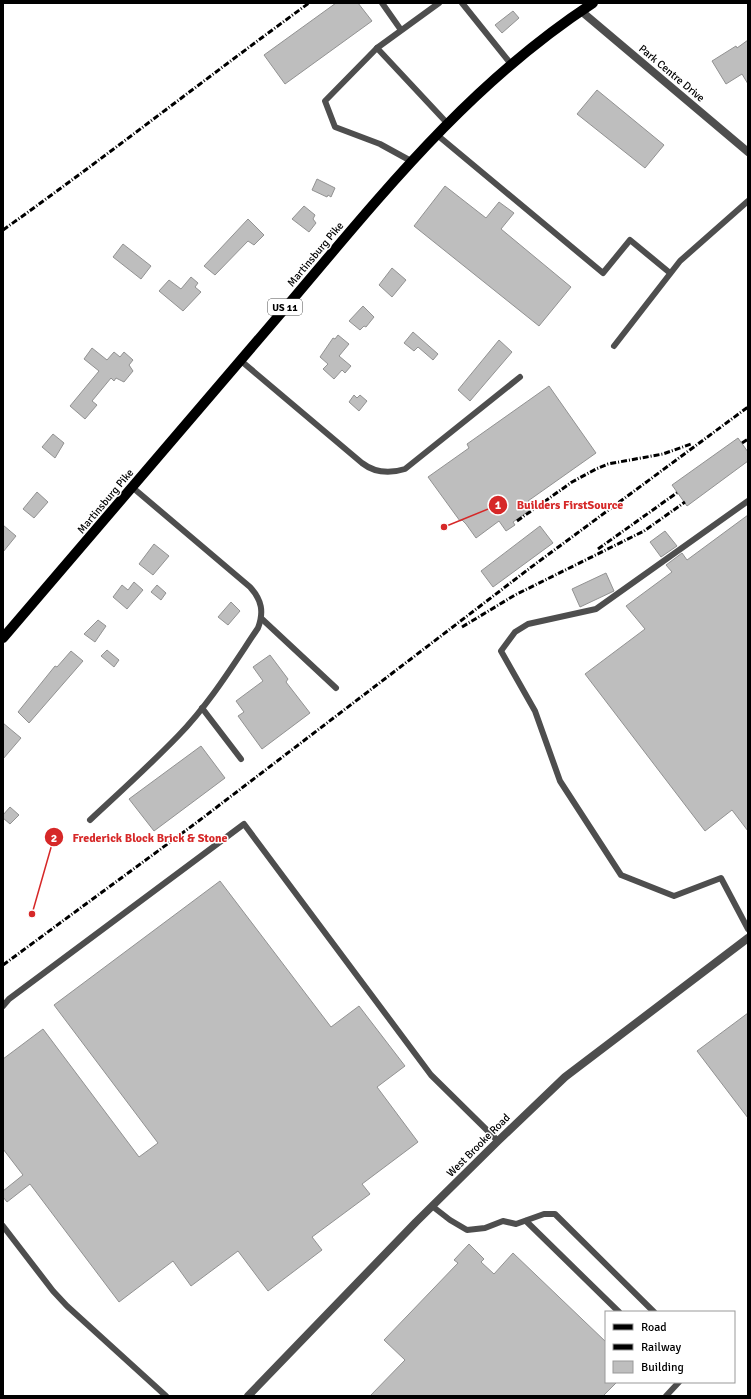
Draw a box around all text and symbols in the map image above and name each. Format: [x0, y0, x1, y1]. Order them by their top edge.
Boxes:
street label: Park Centre Drive [636, 42, 707, 105]
street label: Martinsburg Pike [285, 219, 346, 289]
road number: US 11 [268, 299, 302, 315]
street label: Martinsburg Pike [75, 466, 136, 536]
callout: Builders FirstSource [488, 493, 631, 517]
text: 1 [495, 498, 502, 513]
text: Builders FirstSource [517, 498, 623, 513]
callout: Frederick Block Brick & Stone [44, 825, 235, 849]
text: 2 [51, 831, 57, 846]
text: Frederick Block Brick & Stone [72, 831, 228, 846]
street label: West Brooke Road [444, 1111, 513, 1180]
legend [605, 1311, 735, 1383]
text: Road [641, 1320, 667, 1335]
text: Railway [641, 1340, 681, 1355]
text: Building [641, 1360, 684, 1375]

